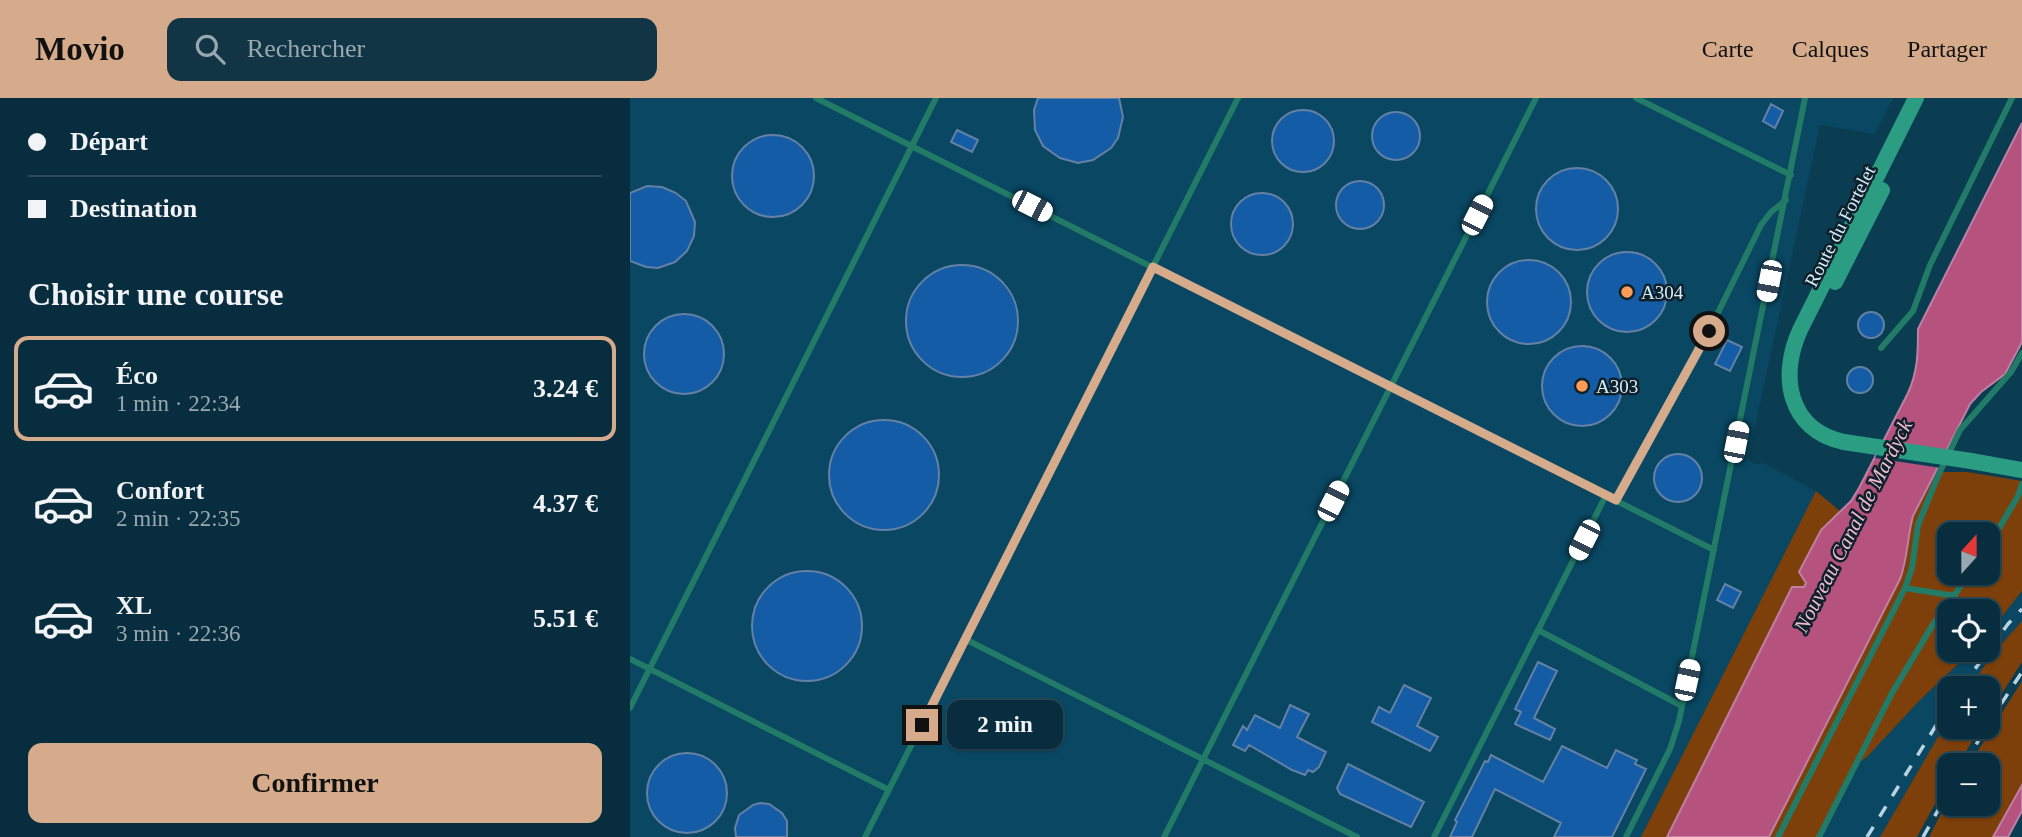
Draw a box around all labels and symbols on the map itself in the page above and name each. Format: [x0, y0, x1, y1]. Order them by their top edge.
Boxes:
street label: Route du Fortelet [1800, 161, 1880, 290]
car [1009, 187, 1056, 225]
car [1459, 192, 1496, 238]
car [1755, 258, 1784, 304]
place label: A304 [1641, 282, 1684, 303]
marker: A304 [1619, 284, 1635, 300]
route start [1693, 315, 1725, 347]
place label: A303 [1596, 376, 1638, 397]
marker: A303 [1574, 378, 1590, 394]
water label: Nouveau Canal de Mardyck [1788, 415, 1917, 637]
car [1722, 419, 1751, 465]
car [1315, 478, 1352, 524]
car [1566, 517, 1603, 563]
north arrow [1937, 522, 2000, 584]
car [1673, 657, 1702, 703]
callout: 2 min [946, 700, 1062, 750]
route end [906, 709, 938, 741]

